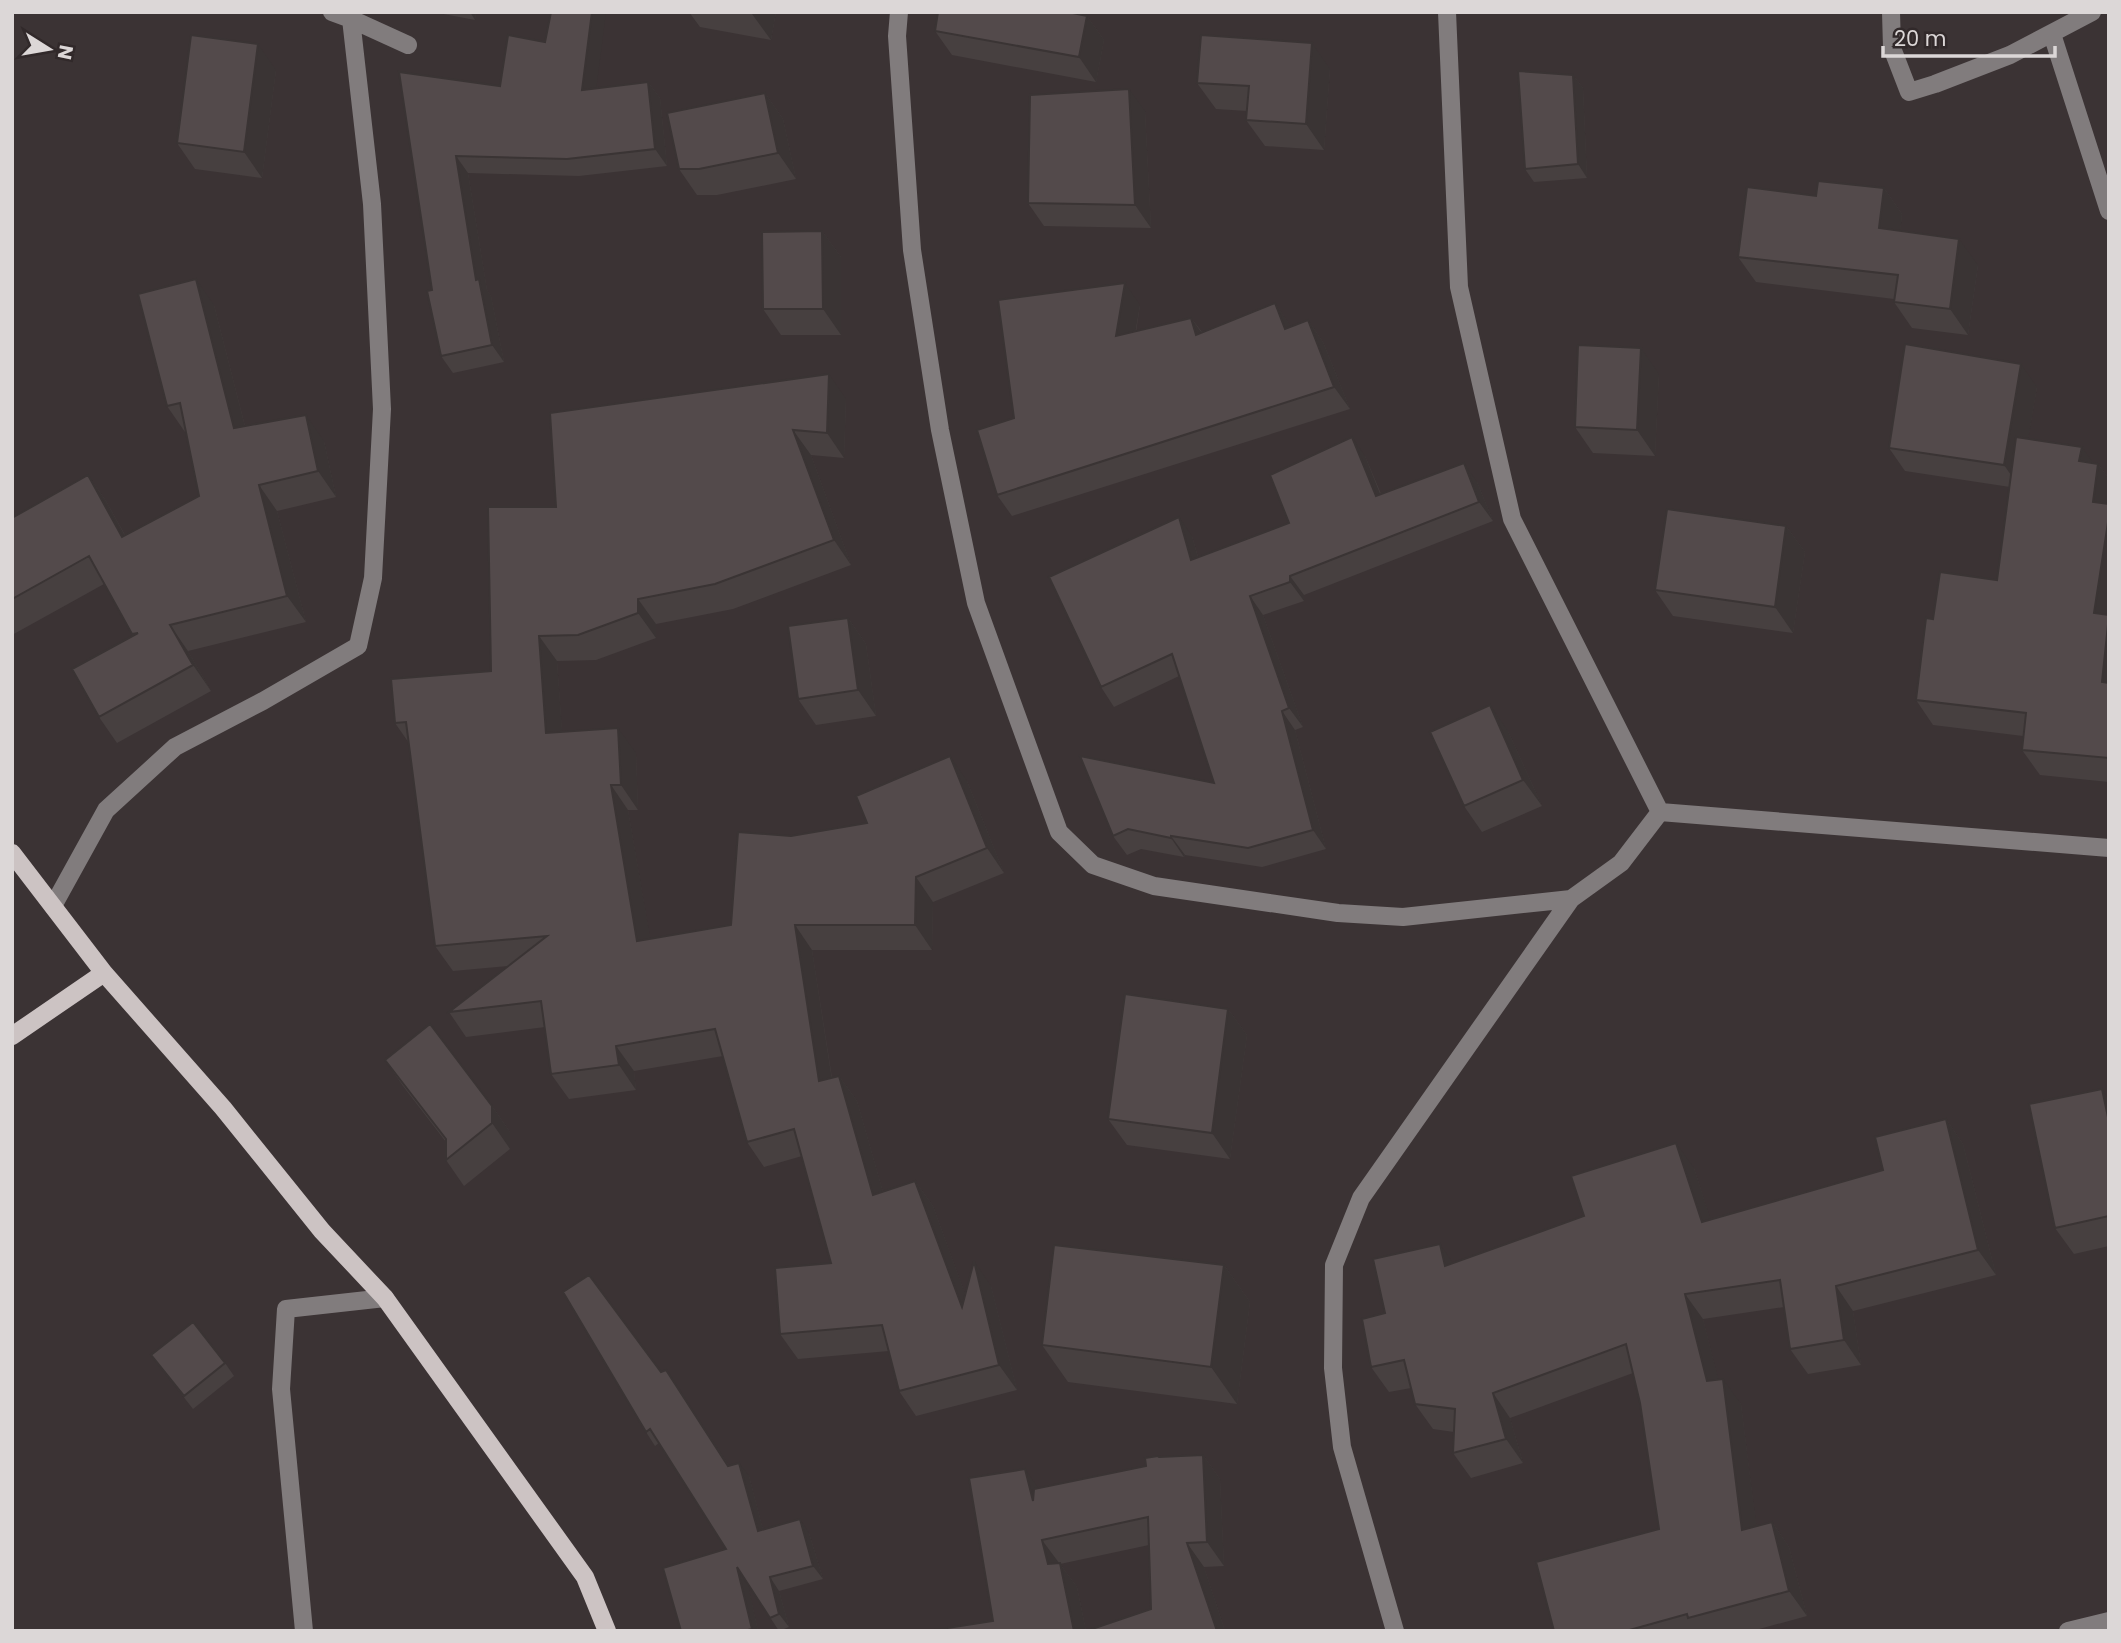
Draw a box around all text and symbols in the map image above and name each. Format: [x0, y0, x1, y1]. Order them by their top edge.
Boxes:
north arrow [14, 14, 84, 84]
scale bar [1883, 14, 2054, 58]
text: 20 m [1894, 24, 1947, 53]
text: N [51, 43, 80, 62]

